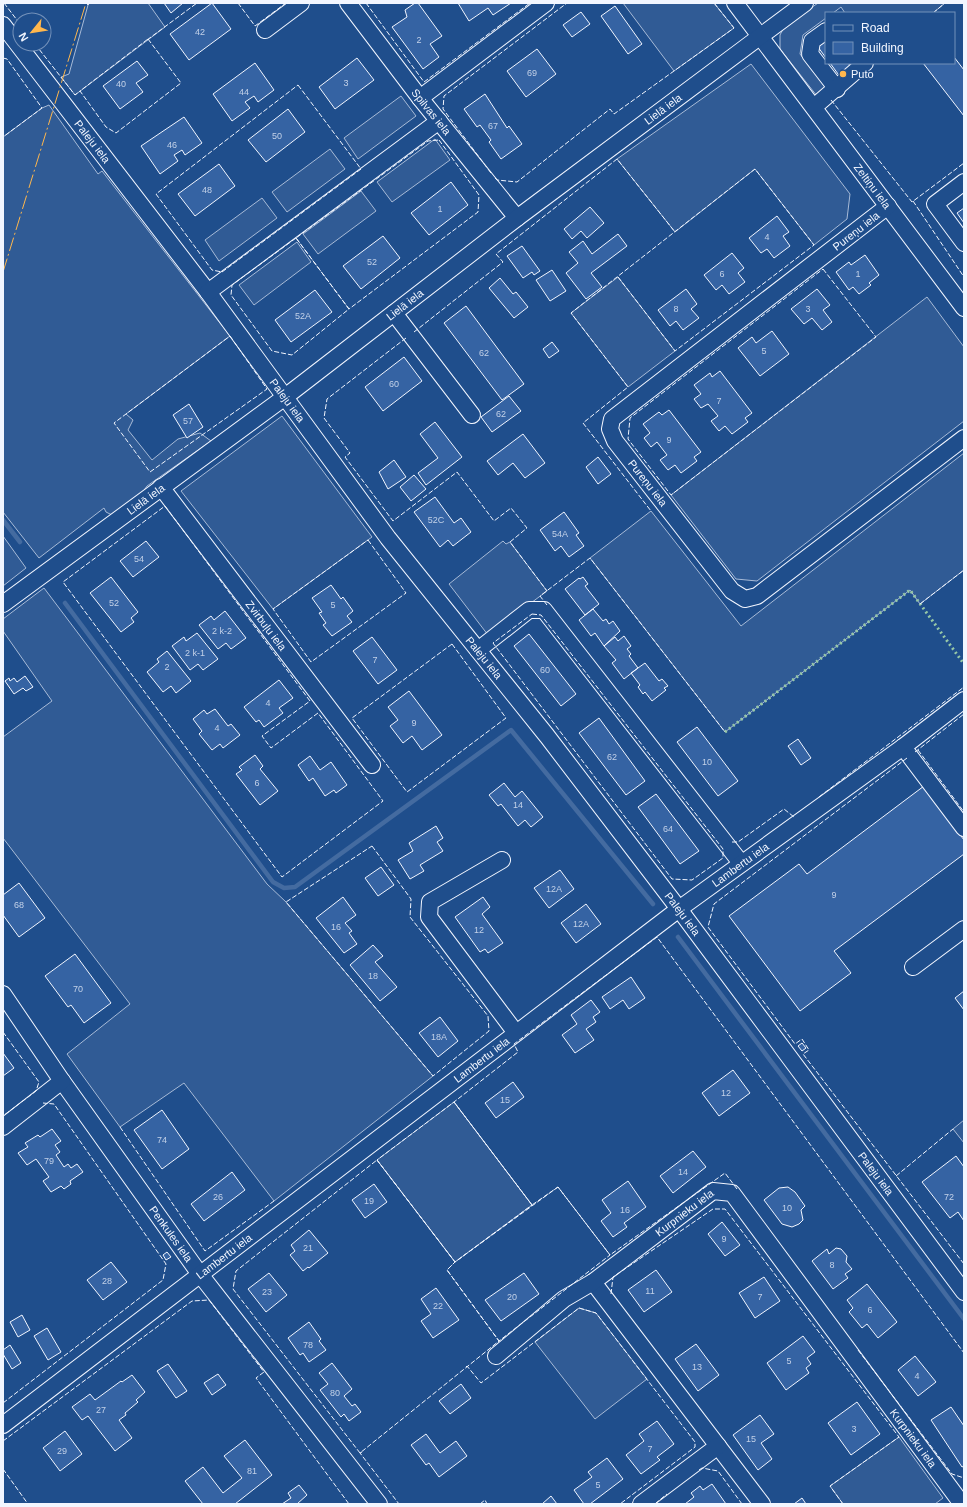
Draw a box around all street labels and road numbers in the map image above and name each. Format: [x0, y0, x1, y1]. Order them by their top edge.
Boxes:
street label: Spilvas iela [409, 86, 454, 138]
street label: Lielā iela [642, 91, 685, 127]
street label: Paleju iela [72, 118, 113, 166]
street label: Zeltiņu iela [852, 161, 894, 212]
street label: Pureņu iela [830, 209, 882, 253]
street label: Lielā iela [384, 286, 426, 323]
street label: Paleju iela [267, 376, 308, 425]
street label: Pureņu iela [626, 457, 670, 509]
street label: Lielā iela [125, 481, 167, 517]
street label: Zvirbuļu iela [243, 598, 289, 654]
street label: Paleju iela [464, 634, 505, 682]
street label: Lambertu iela [710, 840, 772, 889]
street label: Paleju iela [662, 890, 703, 939]
street label: Lambertu iela [451, 1034, 512, 1085]
street label: Paleju iela [856, 1150, 897, 1198]
street label: Kurpnieku iela [653, 1186, 716, 1239]
street label: Penkules iela [147, 1204, 196, 1265]
street label: Lambertu iela [194, 1231, 255, 1281]
street label: Kurpnieku iela [888, 1407, 939, 1471]

